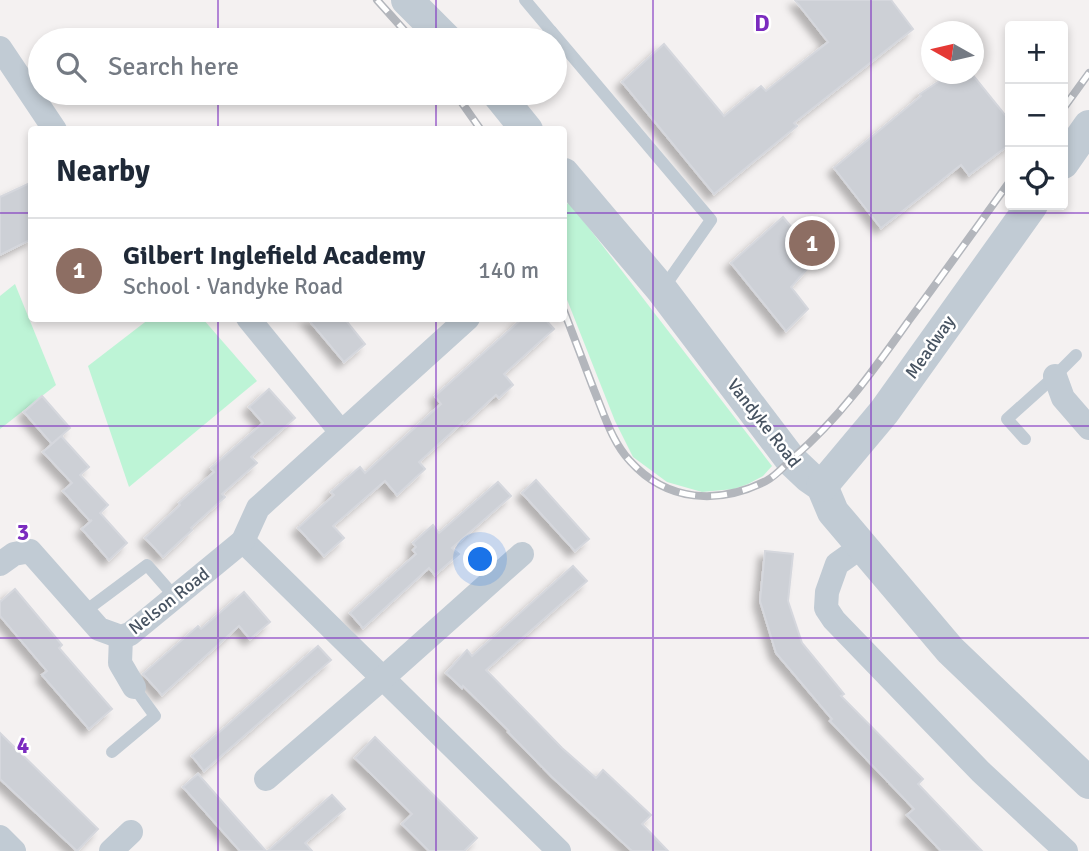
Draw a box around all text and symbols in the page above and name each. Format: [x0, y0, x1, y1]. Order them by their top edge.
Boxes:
text: D [754, 9, 770, 38]
north arrow [921, 21, 984, 84]
map controls [1005, 21, 1068, 210]
button: + [1005, 21, 1068, 84]
search box [28, 28, 567, 105]
icon: search [52, 48, 90, 86]
text: Search here [108, 51, 239, 83]
button: − [1005, 84, 1068, 147]
button: locate [1005, 147, 1068, 210]
text: Nearby [56, 153, 150, 190]
pin: 1 [789, 217, 835, 269]
text: Gilbert Inglefield Academy [123, 240, 425, 272]
text: 1 [73, 256, 85, 285]
text: 140 m [478, 256, 539, 285]
text: School · Vandyke Road [123, 272, 343, 301]
street label: Meadway [900, 311, 960, 383]
street label: Vandyke Road [722, 374, 806, 472]
text: 3 [17, 518, 29, 547]
your location [463, 542, 497, 576]
street label: Nelson Road [124, 563, 214, 639]
text: 4 [17, 731, 29, 760]

